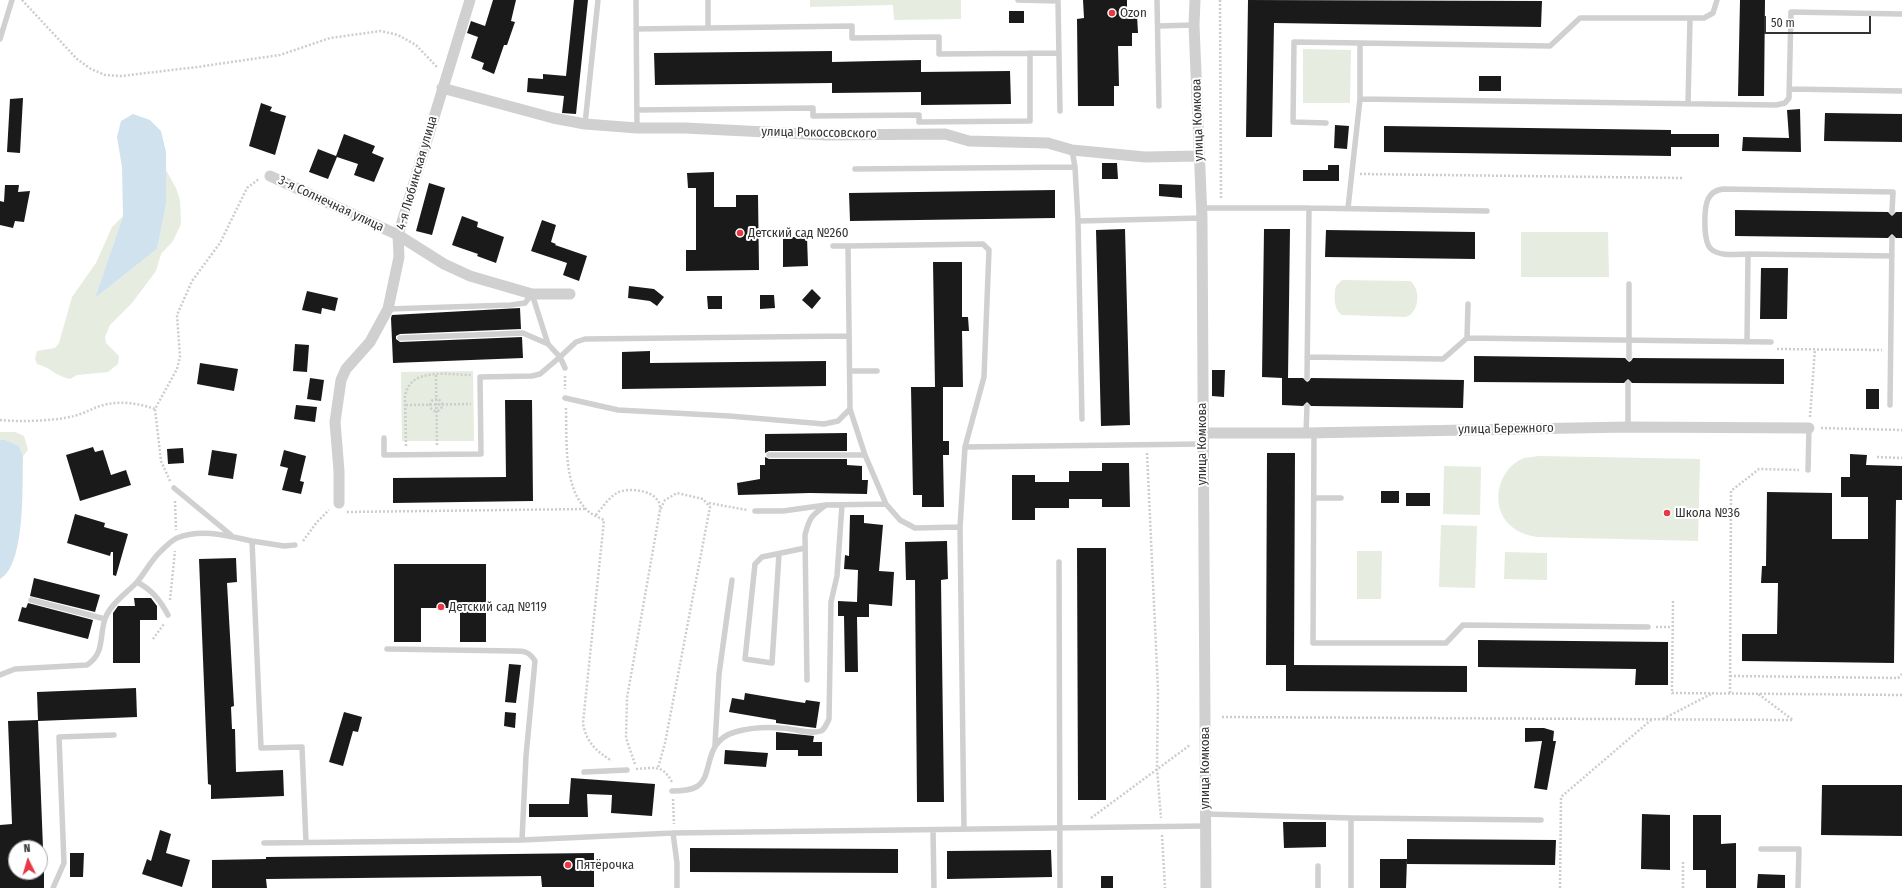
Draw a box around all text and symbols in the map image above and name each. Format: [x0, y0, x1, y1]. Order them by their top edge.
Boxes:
place label: Ozon [1120, 5, 1147, 21]
marker: Ozon [1107, 8, 1117, 18]
scale bar [1766, 8, 1873, 34]
text: 50 m [1771, 16, 1795, 30]
street label: улица Комкова [1189, 78, 1207, 162]
street label: 4-я Любинская улица [393, 114, 441, 232]
street label: улица Рокоссовского [761, 124, 877, 142]
street label: 3-я Солнечная улица [276, 173, 386, 235]
place label: Детский сад №260 [748, 225, 848, 241]
marker: Детский сад №260 [735, 228, 745, 238]
street label: улица Комкова [1194, 403, 1210, 485]
street label: улица Бережного [1458, 420, 1554, 438]
place label: Школа №36 [1675, 505, 1740, 521]
marker: Школа №36 [1662, 508, 1672, 518]
place label: Детский сад №119 [449, 599, 547, 615]
marker: Детский сад №119 [436, 602, 446, 612]
street label: улица Комкова [1197, 727, 1213, 809]
north arrow [8, 840, 48, 880]
text: N [23, 842, 31, 855]
place label: Пятёрочка [576, 857, 634, 873]
marker: Пятёрочка [563, 860, 573, 870]

